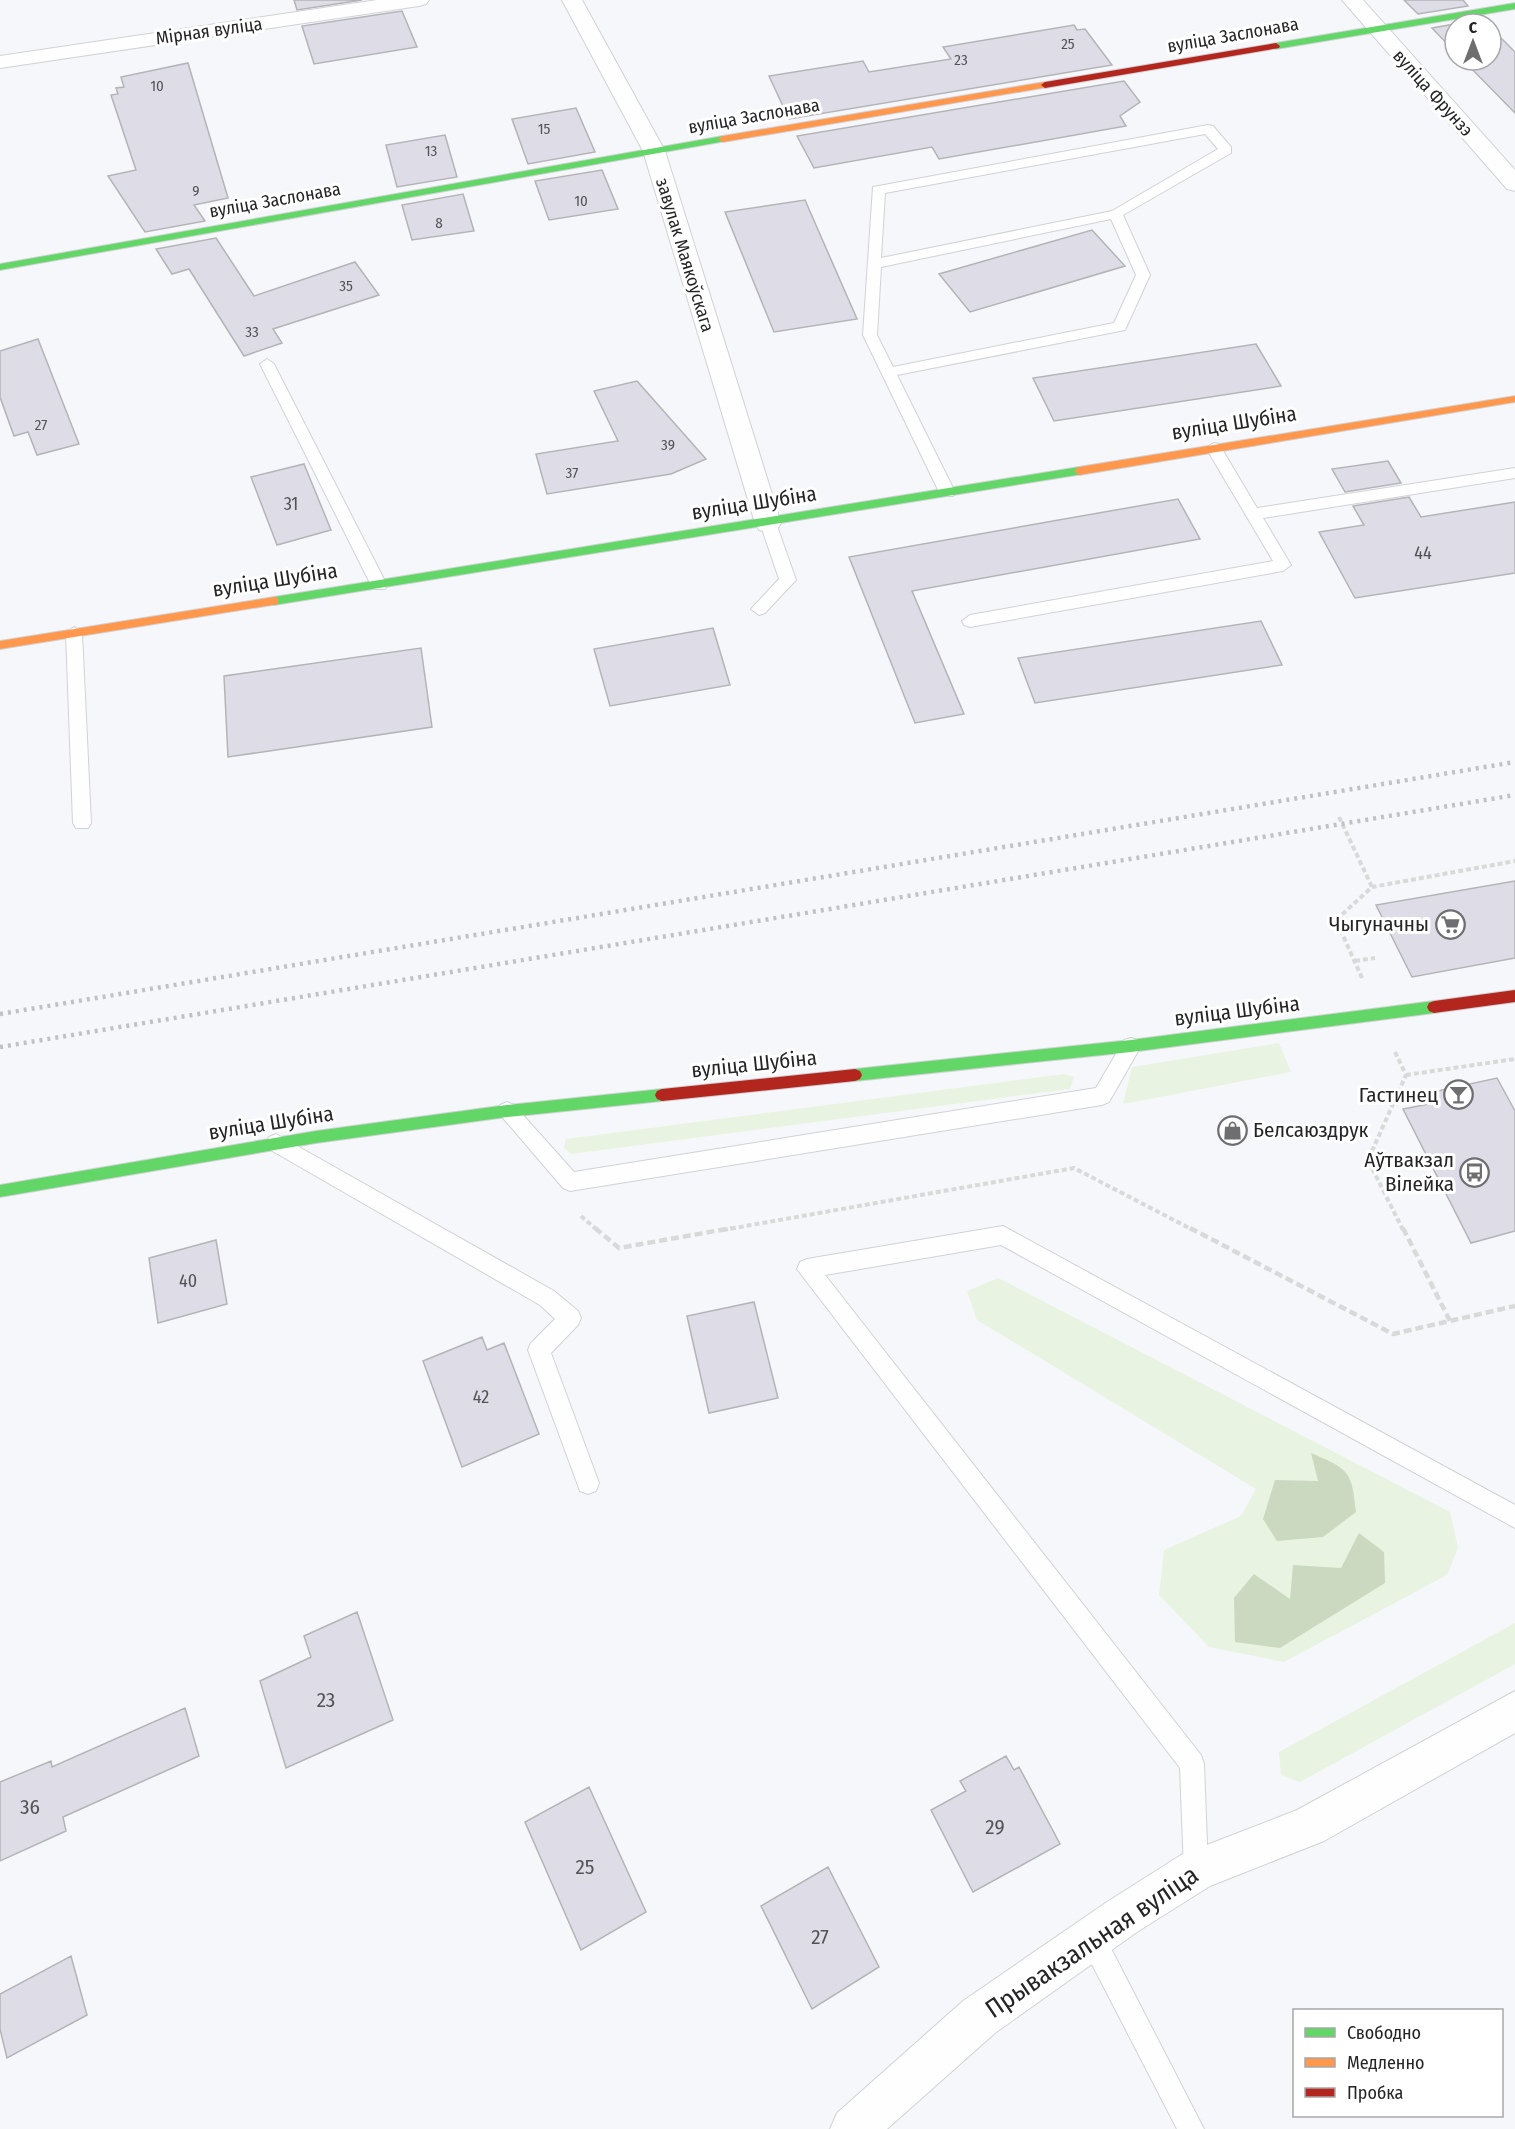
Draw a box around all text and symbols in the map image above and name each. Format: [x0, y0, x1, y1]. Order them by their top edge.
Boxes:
north arrow [1443, 12, 1503, 72]
street label: Мірная вуліца [154, 13, 264, 49]
street label: вуліца Заслонава [1166, 13, 1301, 57]
text: С [1469, 18, 1478, 37]
house number: 25 [1061, 35, 1075, 53]
street label: вуліца Фрунзэ [1388, 45, 1478, 141]
house number: 23 [954, 51, 968, 69]
house number: 10 [150, 77, 164, 95]
street label: вуліца Заслонава [687, 94, 822, 138]
house number: 15 [538, 120, 550, 138]
house number: 13 [425, 142, 438, 160]
street label: завулак Маякоўскага [651, 175, 719, 335]
street label: вуліца Заслонава [208, 178, 343, 222]
house number: 9 [192, 182, 200, 200]
house number: 10 [574, 192, 588, 210]
house number: 8 [435, 214, 443, 232]
house number: 35 [339, 277, 353, 295]
house number: 33 [245, 323, 259, 341]
street label: вуліца Шубіна [1170, 400, 1298, 446]
house number: 27 [35, 416, 47, 434]
house number: 39 [661, 436, 675, 454]
house number: 37 [566, 464, 578, 482]
street label: вуліца Шубіна [690, 480, 818, 526]
house number: 31 [284, 493, 298, 515]
house number: 44 [1414, 542, 1432, 564]
street label: вуліца Шубіна [211, 557, 339, 603]
supermarket icon: Чыгуначны [1434, 908, 1466, 940]
place label: Чыгуначны [1329, 911, 1429, 937]
street label: вуліца Шубіна [1173, 990, 1301, 1032]
street label: вуліца Шубіна [690, 1044, 818, 1084]
bar icon: Гастинец [1443, 1079, 1475, 1111]
place label: Гастинец [1359, 1082, 1438, 1108]
street label: вуліца Шубіна [207, 1100, 335, 1146]
shop icon: Белсаюздрук [1216, 1114, 1248, 1146]
place label: Белсаюздрук [1253, 1117, 1369, 1143]
place label: Аўтвакзал Вілейка [1364, 1147, 1454, 1197]
bus stop icon: Аўтвакзал Вілейка [1459, 1156, 1491, 1188]
house number: 40 [179, 1270, 197, 1292]
house number: 42 [473, 1386, 489, 1408]
house number: 23 [317, 1687, 335, 1713]
house number: 36 [20, 1794, 40, 1820]
house number: 29 [985, 1814, 1005, 1840]
house number: 25 [576, 1854, 594, 1880]
street label: Прывакзальная вуліца [980, 1859, 1204, 2025]
house number: 27 [811, 1924, 829, 1950]
legend [1293, 2009, 1503, 2117]
text: Свободно [1347, 2022, 1421, 2044]
text: Медленно [1347, 2052, 1425, 2074]
text: Пробка [1347, 2082, 1403, 2104]

